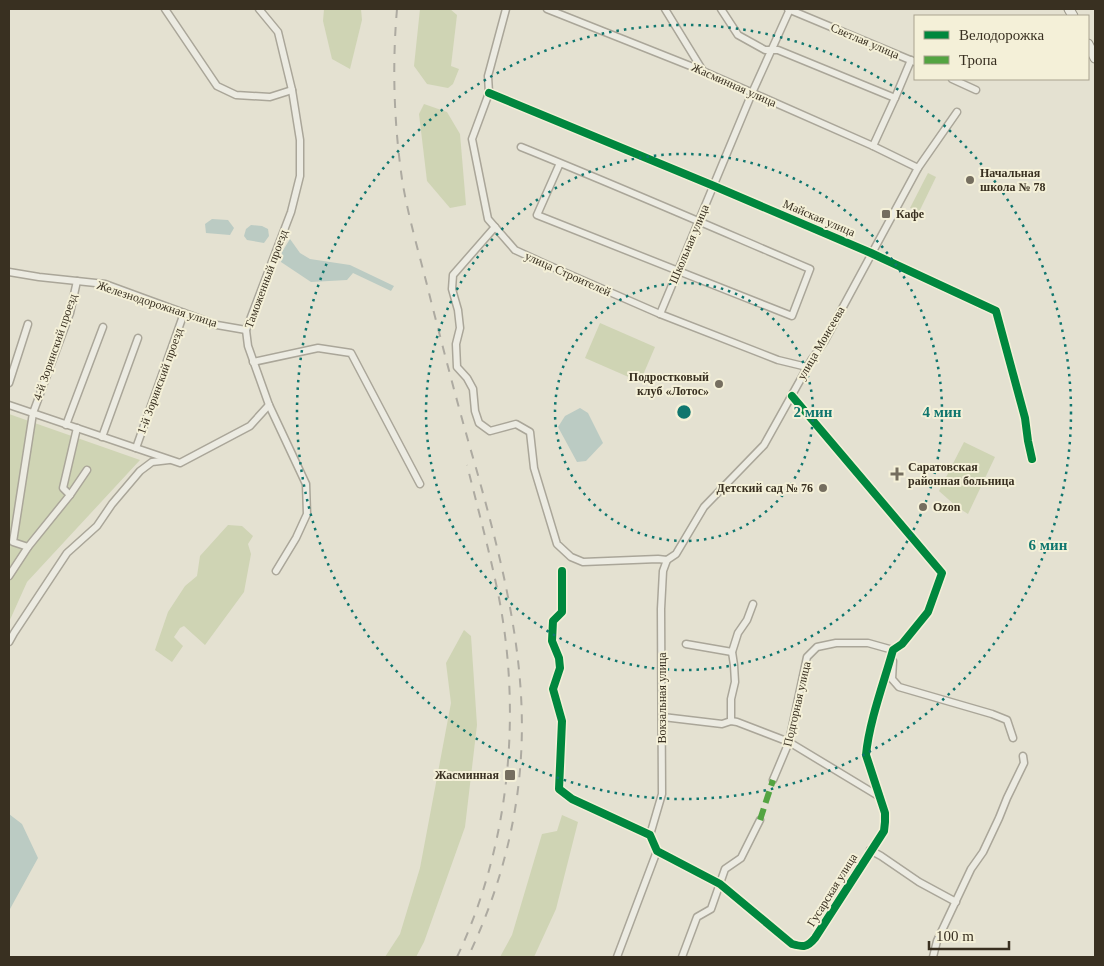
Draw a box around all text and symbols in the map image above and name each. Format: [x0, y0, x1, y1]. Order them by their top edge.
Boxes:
legend [914, 15, 1089, 80]
street label: Светлая улица [829, 20, 902, 62]
text: Велодорожка [959, 27, 1044, 43]
text: Тропа [959, 52, 998, 68]
street label: Жасминная улица [689, 60, 779, 110]
place label: Начальная школа № 78 [980, 166, 1046, 194]
marker: Начальная школа № 78 [964, 174, 976, 186]
street label: Майская улица [781, 197, 858, 240]
street label: Школьная улица [666, 202, 712, 286]
place label: Кафе [896, 207, 925, 221]
marker: Кафе [880, 208, 892, 220]
street label: Таможенный проезд [242, 228, 290, 330]
street label: улица Строителей [523, 249, 614, 299]
street label: Железнодорожная улица [95, 278, 220, 330]
street label: 4-й Зоринский проезд [30, 292, 80, 402]
street label: улица Моисеева [794, 303, 848, 382]
street label: 1-й Зоринский проезд [134, 326, 186, 436]
place label: Подростковый клуб «Лотос» [629, 370, 709, 398]
marker: Подростковый клуб «Лотос» [713, 378, 725, 390]
centre of rings [675, 403, 693, 421]
text: 2 мин [794, 404, 833, 420]
text: 4 мин [923, 404, 962, 420]
place label: Саратовская районная больница [908, 460, 1014, 488]
marker: Саратовская районная больница [890, 467, 904, 481]
place label: Детский сад № 76 [717, 481, 813, 495]
marker: Детский сад № 76 [817, 482, 829, 494]
place label: Ozon [933, 500, 961, 514]
marker: Ozon [917, 501, 929, 513]
text: 6 мин [1029, 537, 1068, 553]
street label: Вокзальная улица [655, 652, 669, 744]
street label: Подгорная улица [780, 659, 814, 748]
place label: Жасминная [435, 768, 499, 782]
marker: Жасминная [503, 768, 517, 782]
street label: Гусарская улица [804, 850, 860, 929]
scale bar [929, 918, 1009, 950]
text: 100 m [936, 928, 974, 944]

